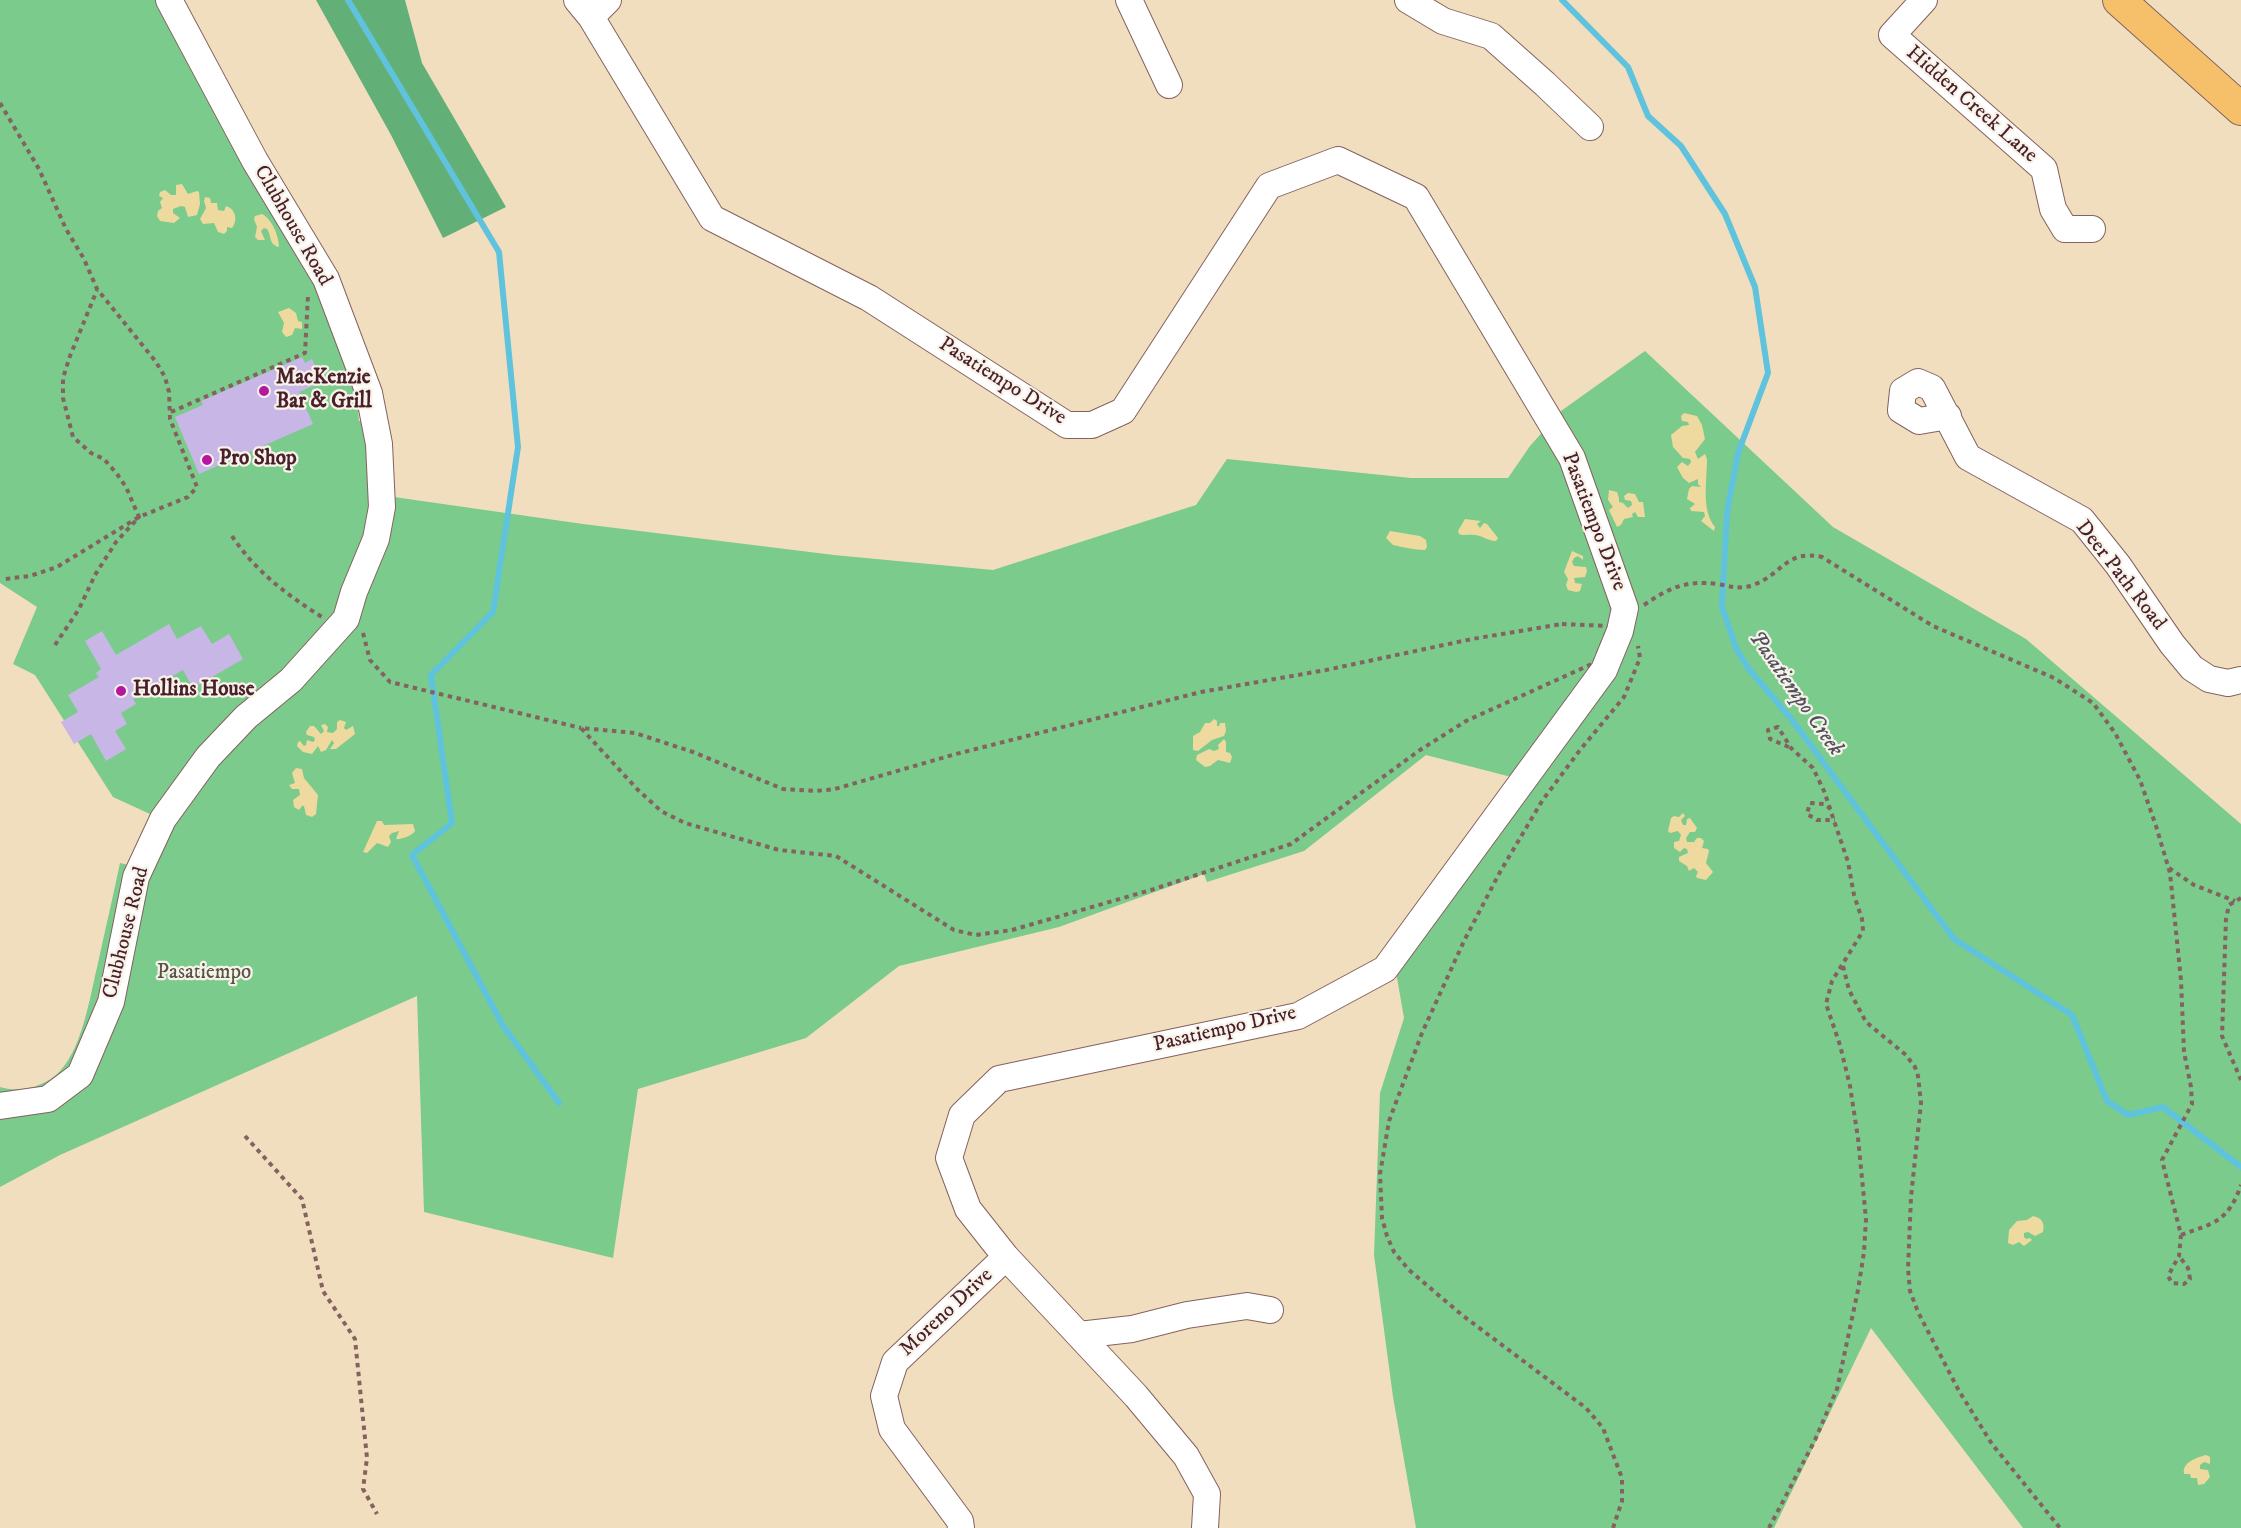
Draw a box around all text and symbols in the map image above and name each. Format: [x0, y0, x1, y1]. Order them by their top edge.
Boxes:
street label: Hidden Creek Lane [1900, 41, 2042, 169]
street label: Clubhouse Road [247, 161, 337, 291]
street label: Pasatiempo Drive [934, 333, 1070, 431]
place label: MacKenzie Bar & Grill [276, 366, 372, 416]
marker: MacKenzie Bar & Grill [257, 384, 271, 398]
place label: Pro Shop [219, 447, 296, 473]
street label: Pasatiempo Drive [1555, 449, 1631, 595]
marker: Pro Shop [200, 453, 214, 467]
street label: Deer Path Road [2069, 516, 2171, 636]
water label: Pasatiempo Creek [1742, 626, 1848, 762]
place label: Hollins House [133, 678, 254, 704]
marker: Hollins House [114, 684, 128, 698]
street label: Clubhouse Road [98, 864, 156, 1002]
park label: Pasatiempo [157, 961, 251, 987]
street label: Pasatiempo Drive [1151, 1001, 1299, 1059]
street label: Moreno Drive [895, 1264, 999, 1362]

